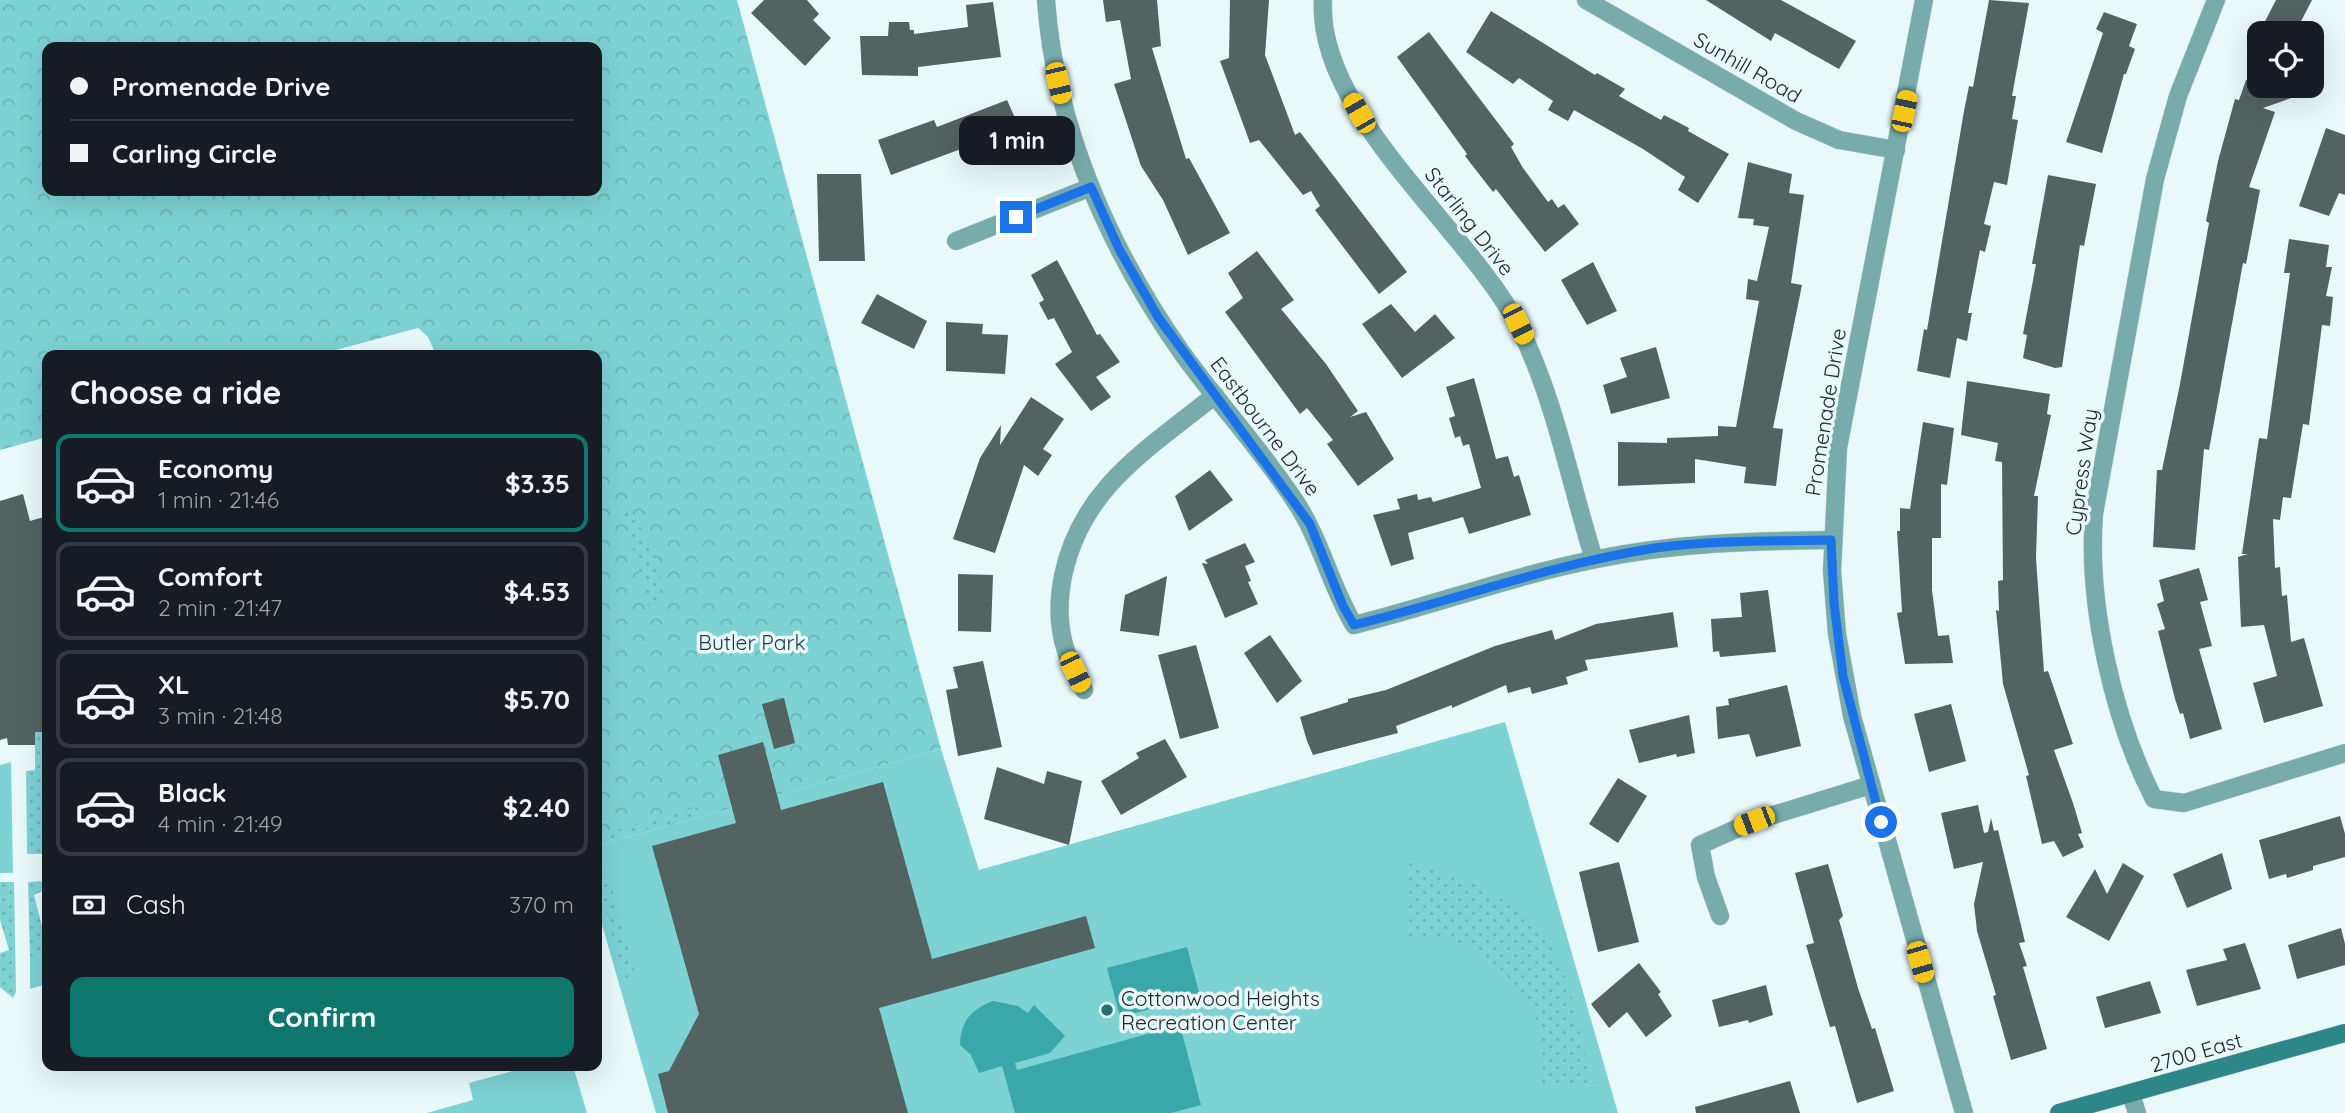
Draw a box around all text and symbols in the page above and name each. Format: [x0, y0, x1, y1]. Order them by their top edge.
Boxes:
map controls [2247, 21, 2324, 98]
button: locate [2247, 21, 2324, 98]
street label: Sunhill Road [1690, 26, 1806, 108]
car [1044, 60, 1073, 106]
text: Promenade Drive [112, 70, 331, 103]
car [1890, 88, 1919, 134]
car [1340, 90, 1379, 136]
callout: 1 min [958, 116, 1074, 164]
text: 1 min [989, 126, 1045, 155]
text: Carling Circle [112, 137, 277, 170]
street label: Starling Drive [1420, 162, 1520, 280]
route end [1000, 201, 1032, 233]
car [1500, 301, 1537, 347]
street label: Promenade Drive [1799, 326, 1851, 498]
street label: Eastbourne Drive [1205, 351, 1327, 501]
text: Choose a ride [70, 372, 282, 412]
street label: Cypress Way [2059, 407, 2103, 537]
icon: car [74, 452, 137, 515]
text: Economy [158, 452, 273, 485]
text: $3.35 [505, 467, 570, 500]
text: 1 min · 21:46 [158, 485, 279, 514]
icon: car [74, 560, 137, 623]
text: Comfort [158, 560, 263, 593]
text: $4.53 [504, 575, 570, 608]
text: 2 min · 21:47 [158, 593, 282, 622]
park label: Butler Park [698, 629, 806, 655]
car [1057, 649, 1094, 695]
icon: car [74, 668, 137, 731]
text: XL [158, 668, 190, 701]
text: $5.70 [504, 683, 570, 716]
text: 3 min · 21:48 [158, 701, 283, 730]
icon: car [74, 776, 137, 839]
text: Black [158, 776, 227, 809]
text: $2.40 [503, 791, 570, 824]
car [1731, 804, 1778, 838]
route start [1865, 806, 1897, 838]
text: 4 min · 21:49 [158, 809, 283, 838]
icon: cash [70, 886, 108, 924]
text: Cash [126, 888, 186, 921]
text: 370 m [509, 890, 574, 919]
car [1905, 939, 1936, 985]
button: Confirm [70, 977, 574, 1057]
place label: Cottonwood Heights Recreation Center [1121, 985, 1320, 1035]
marker: Cottonwood Heights Recreation Center [1099, 1002, 1115, 1018]
street label: 2700 East [2147, 1026, 2245, 1078]

